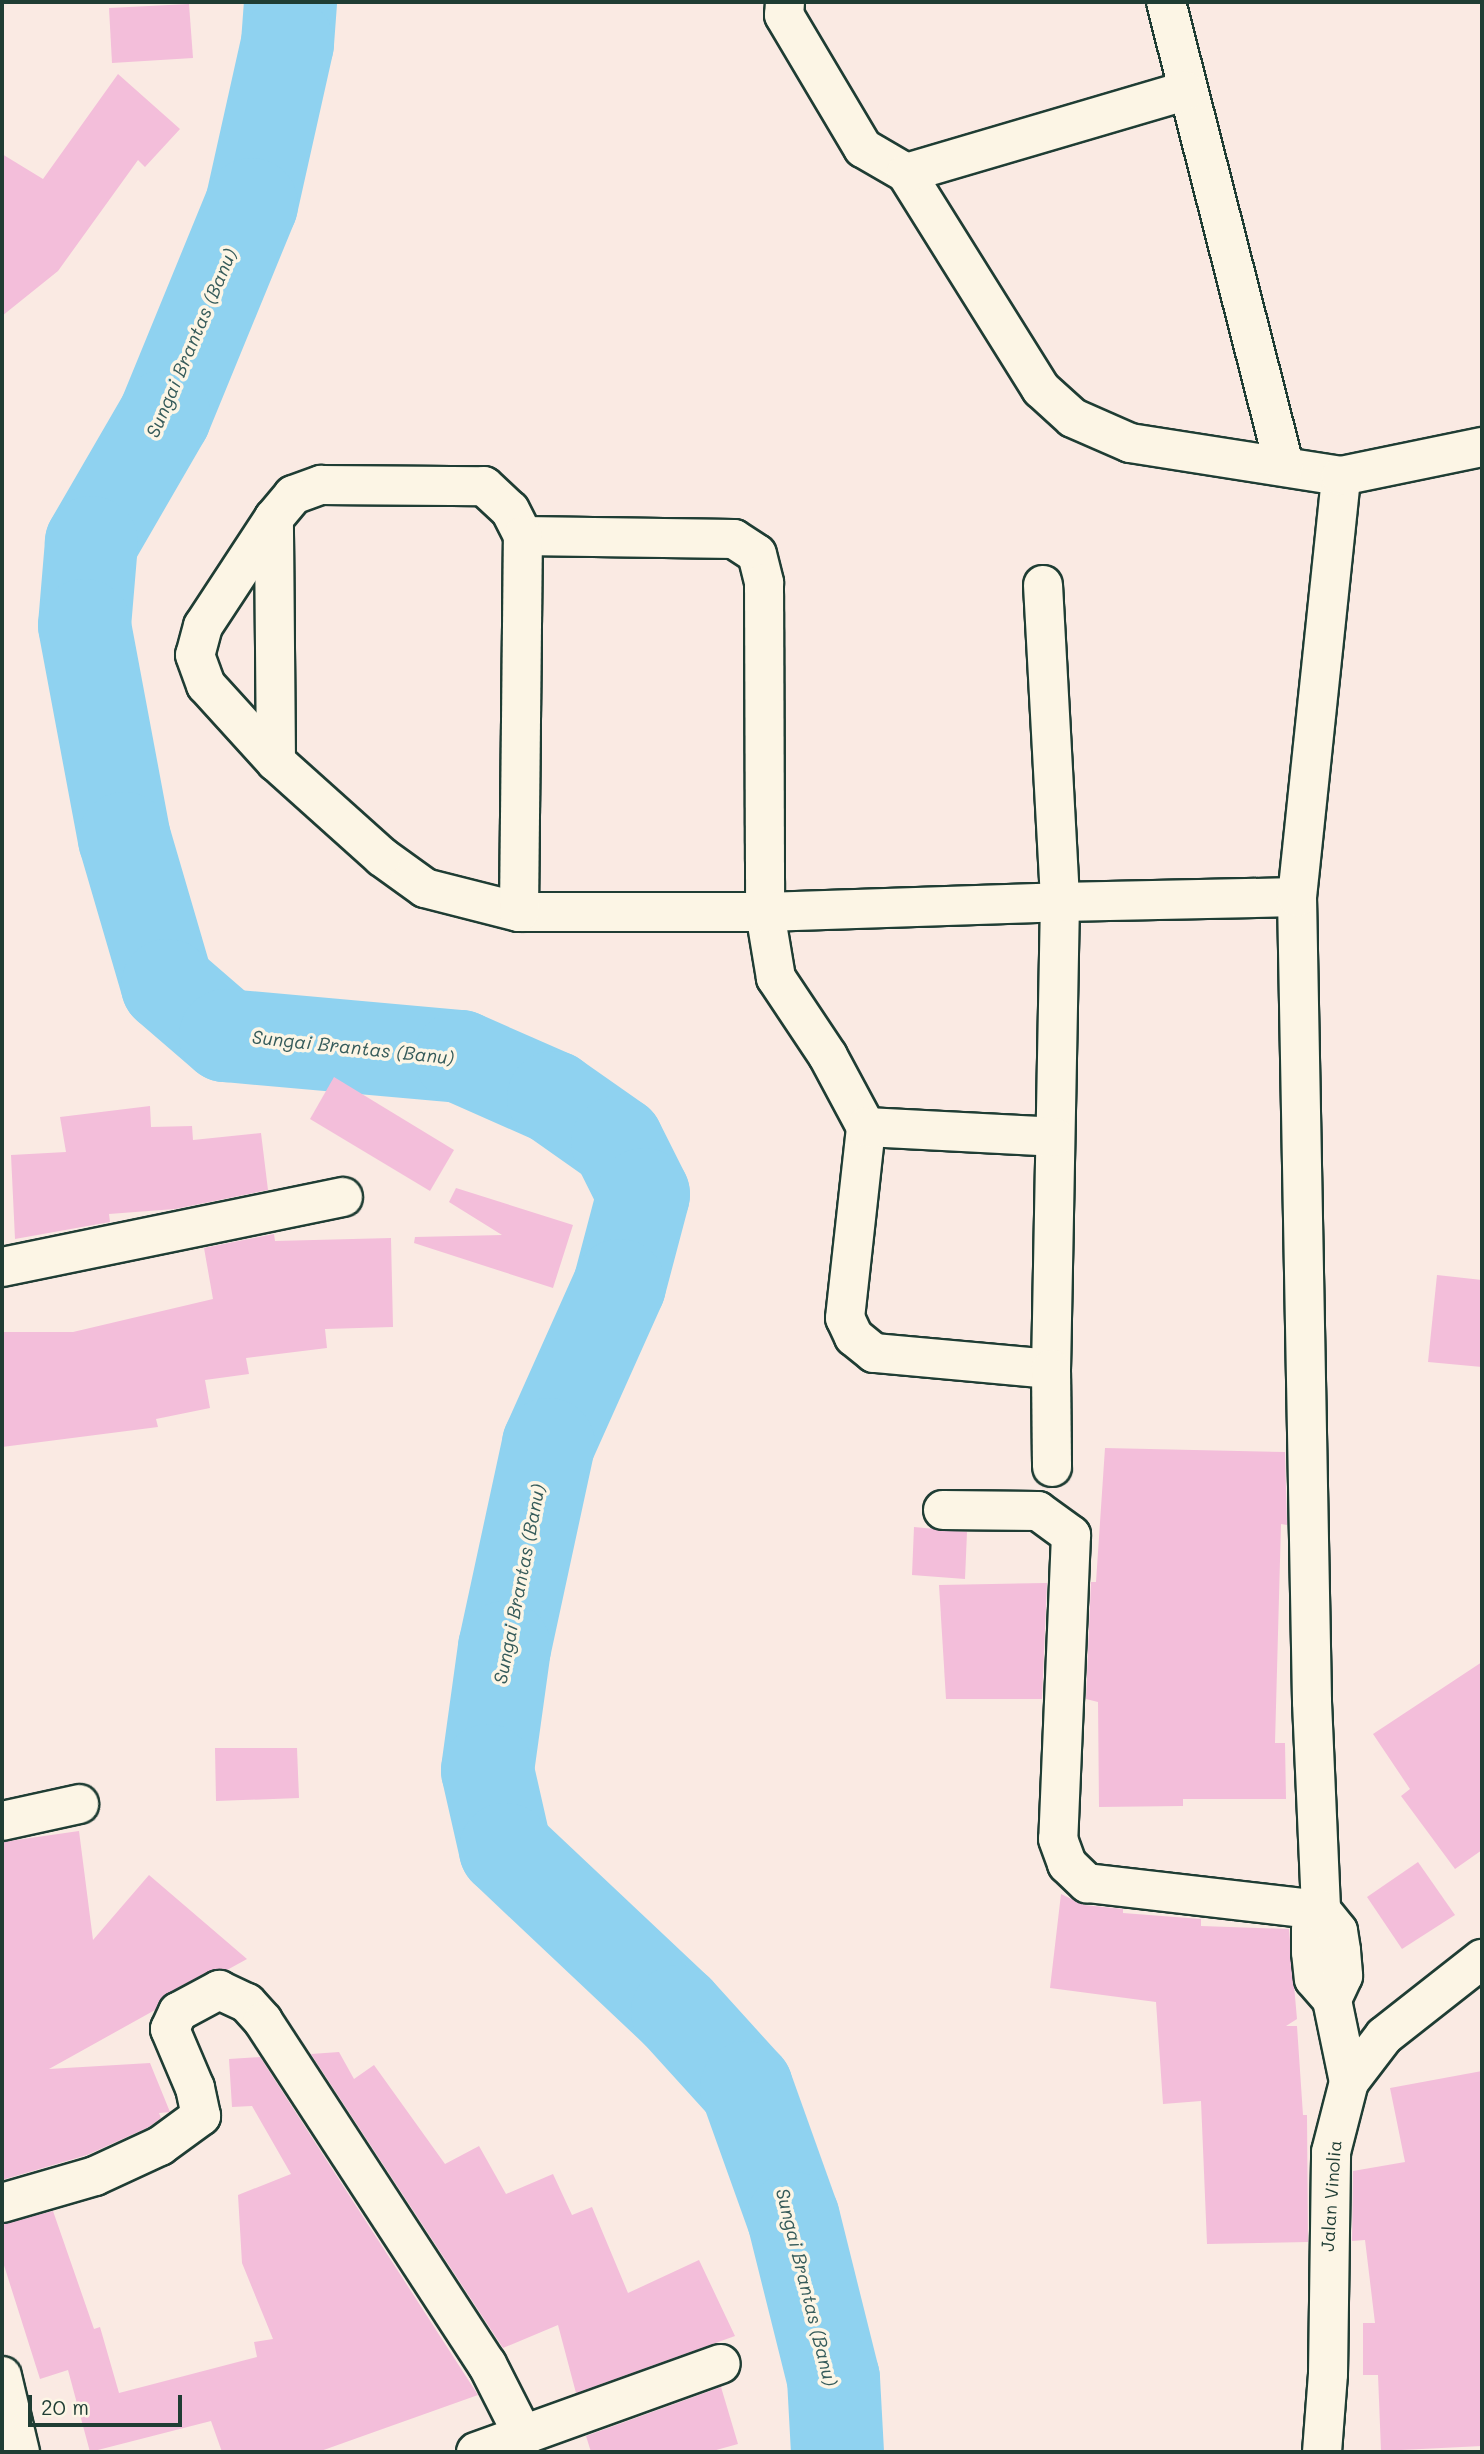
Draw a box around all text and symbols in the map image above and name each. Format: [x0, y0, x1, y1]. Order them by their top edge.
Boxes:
water label: Sungai Brantas (Banu) [141, 245, 241, 441]
water label: Sungai Brantas (Banu) [251, 1025, 455, 1069]
water label: Sungai Brantas (Banu) [488, 1482, 550, 1686]
street label: Jalan Vinolia [1316, 2140, 1346, 2252]
water label: Sungai Brantas (Banu) [771, 2186, 843, 2388]
scale bar [32, 2380, 186, 2424]
text: 20 m [41, 2393, 89, 2420]

